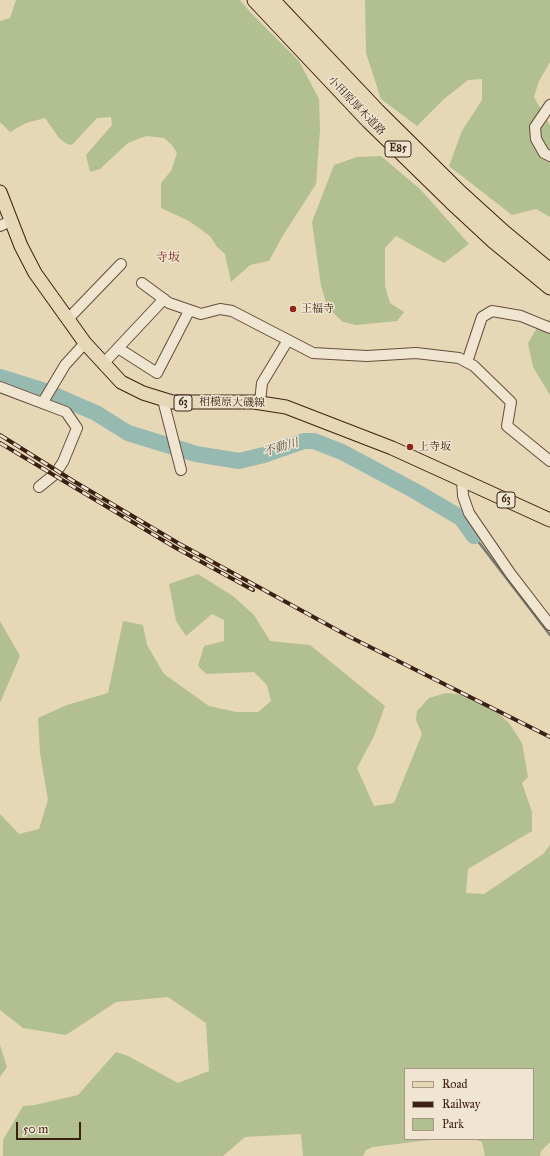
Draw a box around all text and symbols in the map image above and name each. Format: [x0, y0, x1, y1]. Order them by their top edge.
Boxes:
street label: 小田原厚木道路 [325, 74, 387, 138]
road number: E85 [385, 141, 411, 157]
district label: 寺坂 [156, 251, 180, 265]
place label: 王福寺 [301, 302, 334, 316]
marker: 王福寺 [288, 304, 298, 314]
road number: 63 [174, 395, 192, 411]
street label: 相模原大磯線 [199, 396, 265, 410]
water label: 不動川 [262, 436, 300, 460]
place label: 上寺坂 [418, 440, 451, 454]
marker: 上寺坂 [405, 442, 415, 452]
road number: 63 [497, 492, 515, 508]
legend [404, 1068, 534, 1140]
text: Road [442, 1077, 468, 1091]
text: Railway [442, 1097, 480, 1111]
scale bar [18, 1114, 83, 1140]
text: Park [442, 1117, 464, 1131]
text: 50 m [23, 1122, 48, 1136]

